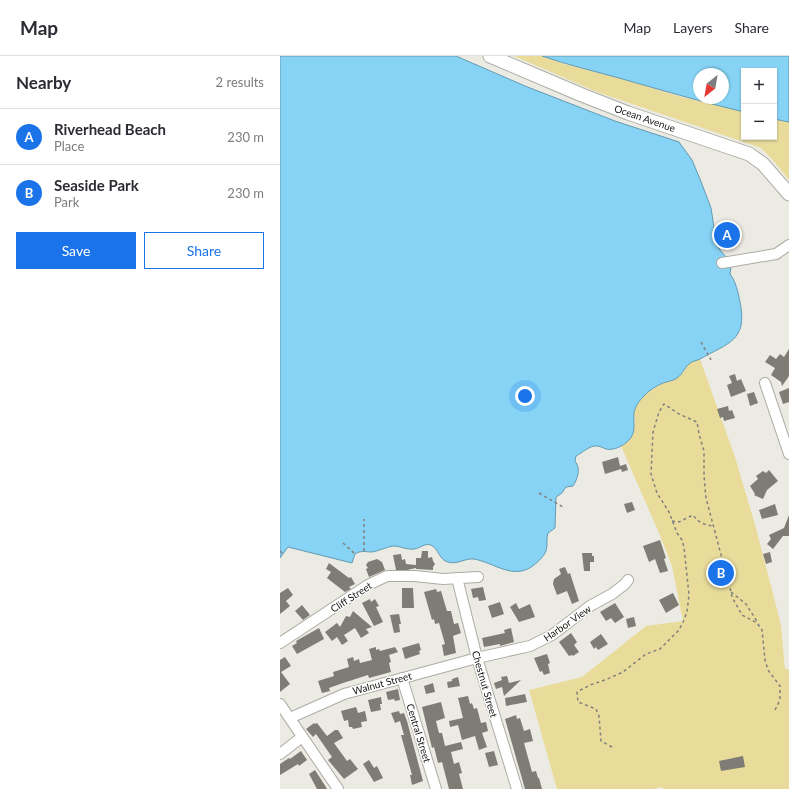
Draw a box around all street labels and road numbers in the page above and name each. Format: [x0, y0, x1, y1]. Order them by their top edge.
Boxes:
street label: Ocean Avenue [613, 102, 677, 134]
street label: Cliff Street [328, 579, 374, 615]
street label: Harbor View [541, 602, 593, 644]
street label: Chestnut Street [470, 649, 500, 719]
street label: Walnut Street [351, 669, 413, 697]
street label: Central Street [404, 702, 434, 764]

